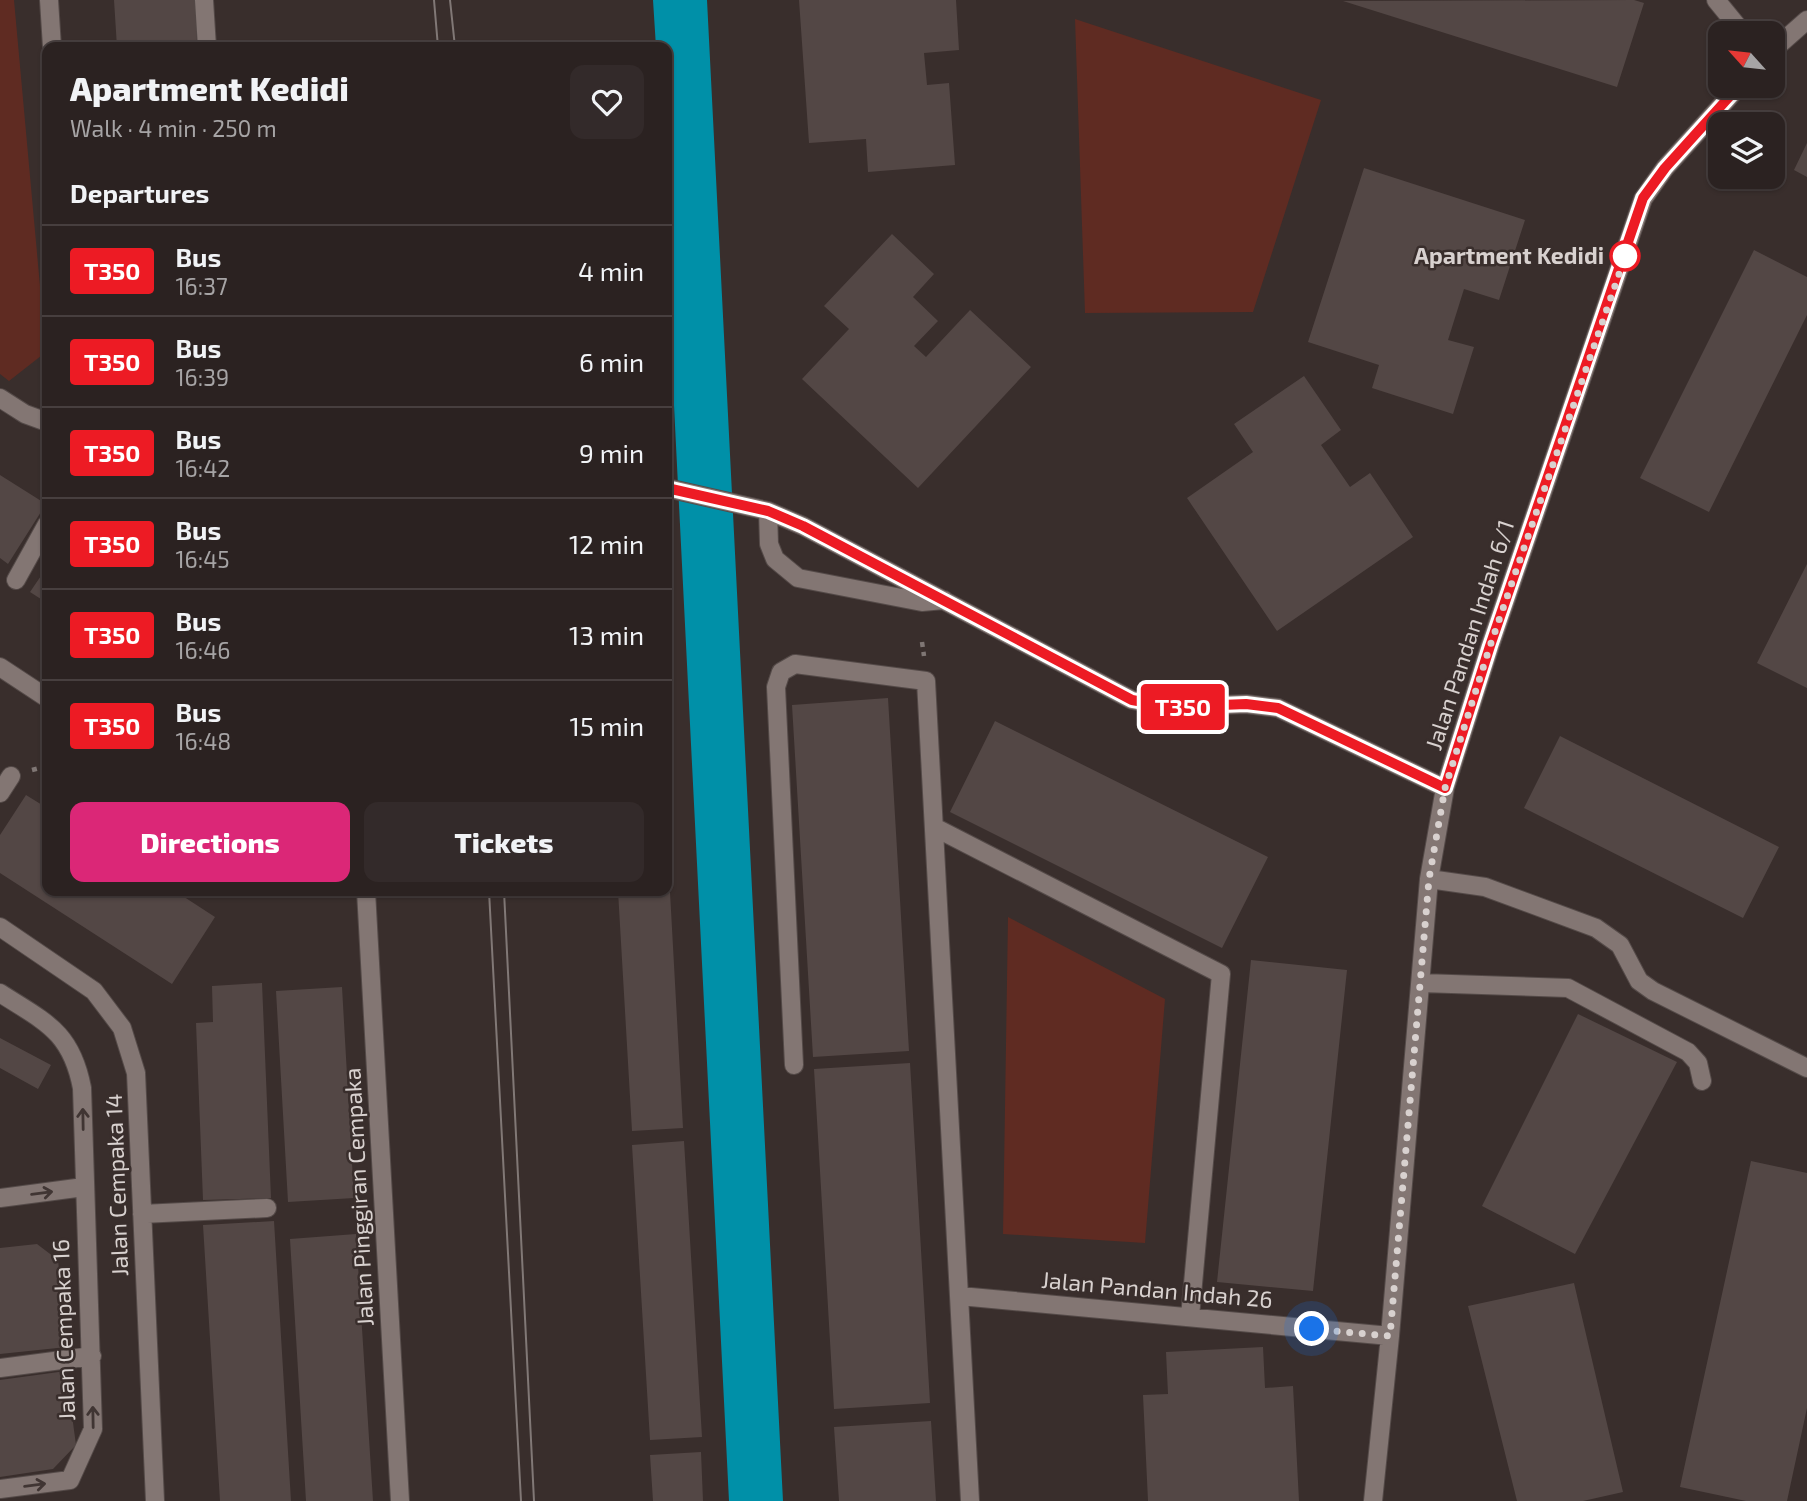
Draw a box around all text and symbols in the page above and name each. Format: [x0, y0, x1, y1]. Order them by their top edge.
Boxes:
north arrow [1708, 21, 1785, 98]
map controls [1708, 21, 1785, 189]
button: heart [570, 65, 644, 139]
text: Apartment Kedidi [70, 68, 349, 108]
button: layers [1708, 112, 1785, 189]
text: Walk · 4 min · 250 m [70, 114, 277, 142]
text: Departures [70, 177, 209, 208]
text: Bus [175, 241, 221, 272]
place label: Apartment Kedidi [1414, 241, 1604, 269]
marker: Apartment Kedidi [1610, 241, 1640, 271]
text: 4 min [578, 255, 644, 286]
text: T350 [84, 256, 140, 285]
text: 16:37 [175, 272, 228, 300]
text: Bus [175, 332, 221, 363]
text: 6 min [579, 346, 644, 377]
text: T350 [84, 347, 140, 376]
text: 16:39 [175, 363, 229, 391]
text: Bus [175, 423, 221, 454]
text: 9 min [579, 437, 644, 468]
text: T350 [84, 438, 140, 467]
text: 16:42 [175, 454, 230, 482]
text: Bus [175, 514, 221, 545]
street label: Jalan Pandan Indah 6/1 [1419, 516, 1519, 753]
text: 12 min [569, 528, 644, 559]
text: T350 [84, 529, 140, 558]
text: 16:45 [175, 545, 230, 573]
text: Bus [175, 605, 221, 636]
text: 13 min [569, 619, 644, 650]
text: T350 [84, 620, 140, 649]
text: 16:46 [175, 636, 231, 664]
line badge: T350 [1134, 684, 1232, 730]
text: T350 [1155, 692, 1211, 721]
text: Bus [175, 696, 221, 727]
text: 15 min [570, 710, 644, 741]
text: T350 [84, 711, 140, 740]
text: 16:48 [175, 727, 231, 755]
button: Directions [70, 802, 350, 882]
button: Tickets [364, 802, 644, 882]
street label: Jalan Pinggiran Cempaka [337, 1067, 379, 1327]
street label: Jalan Cempaka 14 [99, 1093, 133, 1277]
one-way arrow [76, 1108, 89, 1131]
one-way arrow [30, 1186, 53, 1199]
street label: Jalan Cempaka 16 [46, 1239, 80, 1421]
street label: Jalan Pandan Indah 26 [1040, 1265, 1274, 1313]
your location [1294, 1311, 1329, 1346]
one-way arrow [86, 1406, 99, 1429]
one-way arrow [23, 1478, 46, 1491]

